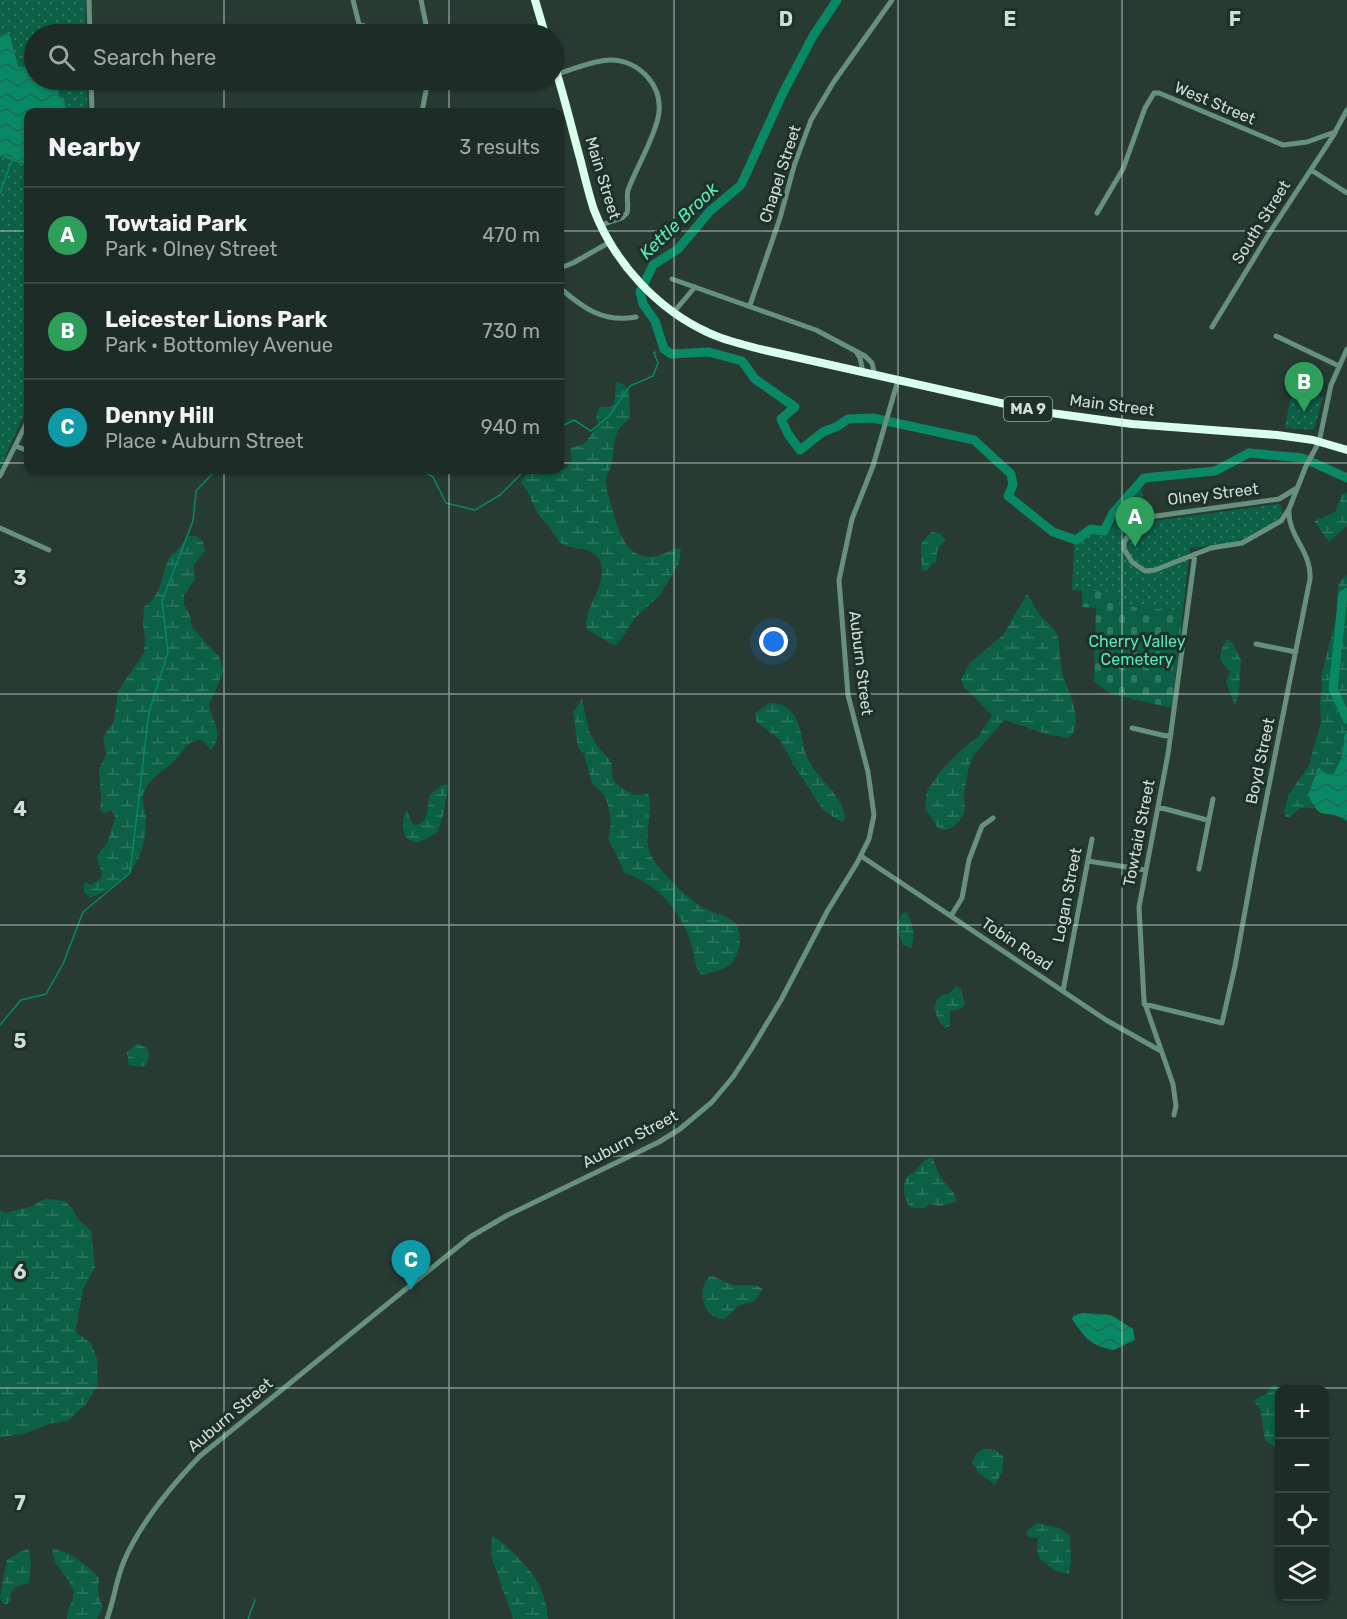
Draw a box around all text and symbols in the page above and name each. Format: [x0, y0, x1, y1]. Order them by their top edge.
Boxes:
text: D [779, 7, 793, 31]
text: E [1004, 7, 1016, 31]
text: F [1229, 7, 1241, 31]
search box [24, 24, 564, 90]
icon: search [45, 41, 78, 74]
text: Search here [93, 44, 216, 71]
street label: West Street [1172, 77, 1258, 129]
street label: Chapel Street [755, 123, 805, 225]
text: Nearby [48, 132, 141, 163]
street label: Main Street [581, 134, 625, 222]
text: 3 results [459, 135, 540, 159]
water label: Kettle Brook [635, 177, 724, 264]
street label: South Street [1228, 177, 1294, 267]
text: Towtaid Park [105, 210, 247, 237]
text: A [60, 223, 75, 247]
text: 470 m [482, 223, 540, 247]
text: Park · Olney Street [105, 237, 277, 261]
text: Leicester Lions Park [105, 306, 327, 333]
text: B [60, 319, 75, 343]
text: 730 m [482, 319, 540, 343]
text: Park · Bottomley Avenue [105, 333, 333, 357]
pin: B [1284, 362, 1324, 412]
street label: Main Street [1069, 390, 1155, 420]
road number: MA 9 [1004, 397, 1052, 421]
text: Denny Hill [105, 402, 214, 429]
text: C [60, 415, 75, 439]
text: 940 m [481, 415, 540, 439]
text: Place · Auburn Street [105, 429, 304, 453]
street label: Olney Street [1166, 479, 1260, 509]
pin: A [1116, 498, 1154, 547]
text: 3 [13, 566, 27, 590]
street label: Auburn Street [845, 610, 877, 716]
your location [759, 627, 788, 656]
park label: Cherry Valley Cemetery [1088, 632, 1186, 669]
street label: Boyd Street [1242, 716, 1278, 806]
street label: Towtaid Street [1119, 778, 1159, 888]
text: 4 [13, 797, 27, 821]
street label: Logan Street [1048, 846, 1086, 944]
street label: Tobin Road [978, 913, 1056, 975]
text: 5 [14, 1029, 27, 1053]
street label: Auburn Street [579, 1106, 681, 1172]
pin: C [392, 1240, 430, 1290]
text: 6 [13, 1260, 27, 1284]
street label: Auburn Street [184, 1374, 276, 1456]
map controls [1275, 1385, 1329, 1601]
button: + [1275, 1385, 1329, 1439]
button: − [1275, 1439, 1329, 1493]
text: 7 [14, 1491, 26, 1515]
button: locate [1275, 1493, 1329, 1547]
button: layers [1275, 1547, 1329, 1601]

